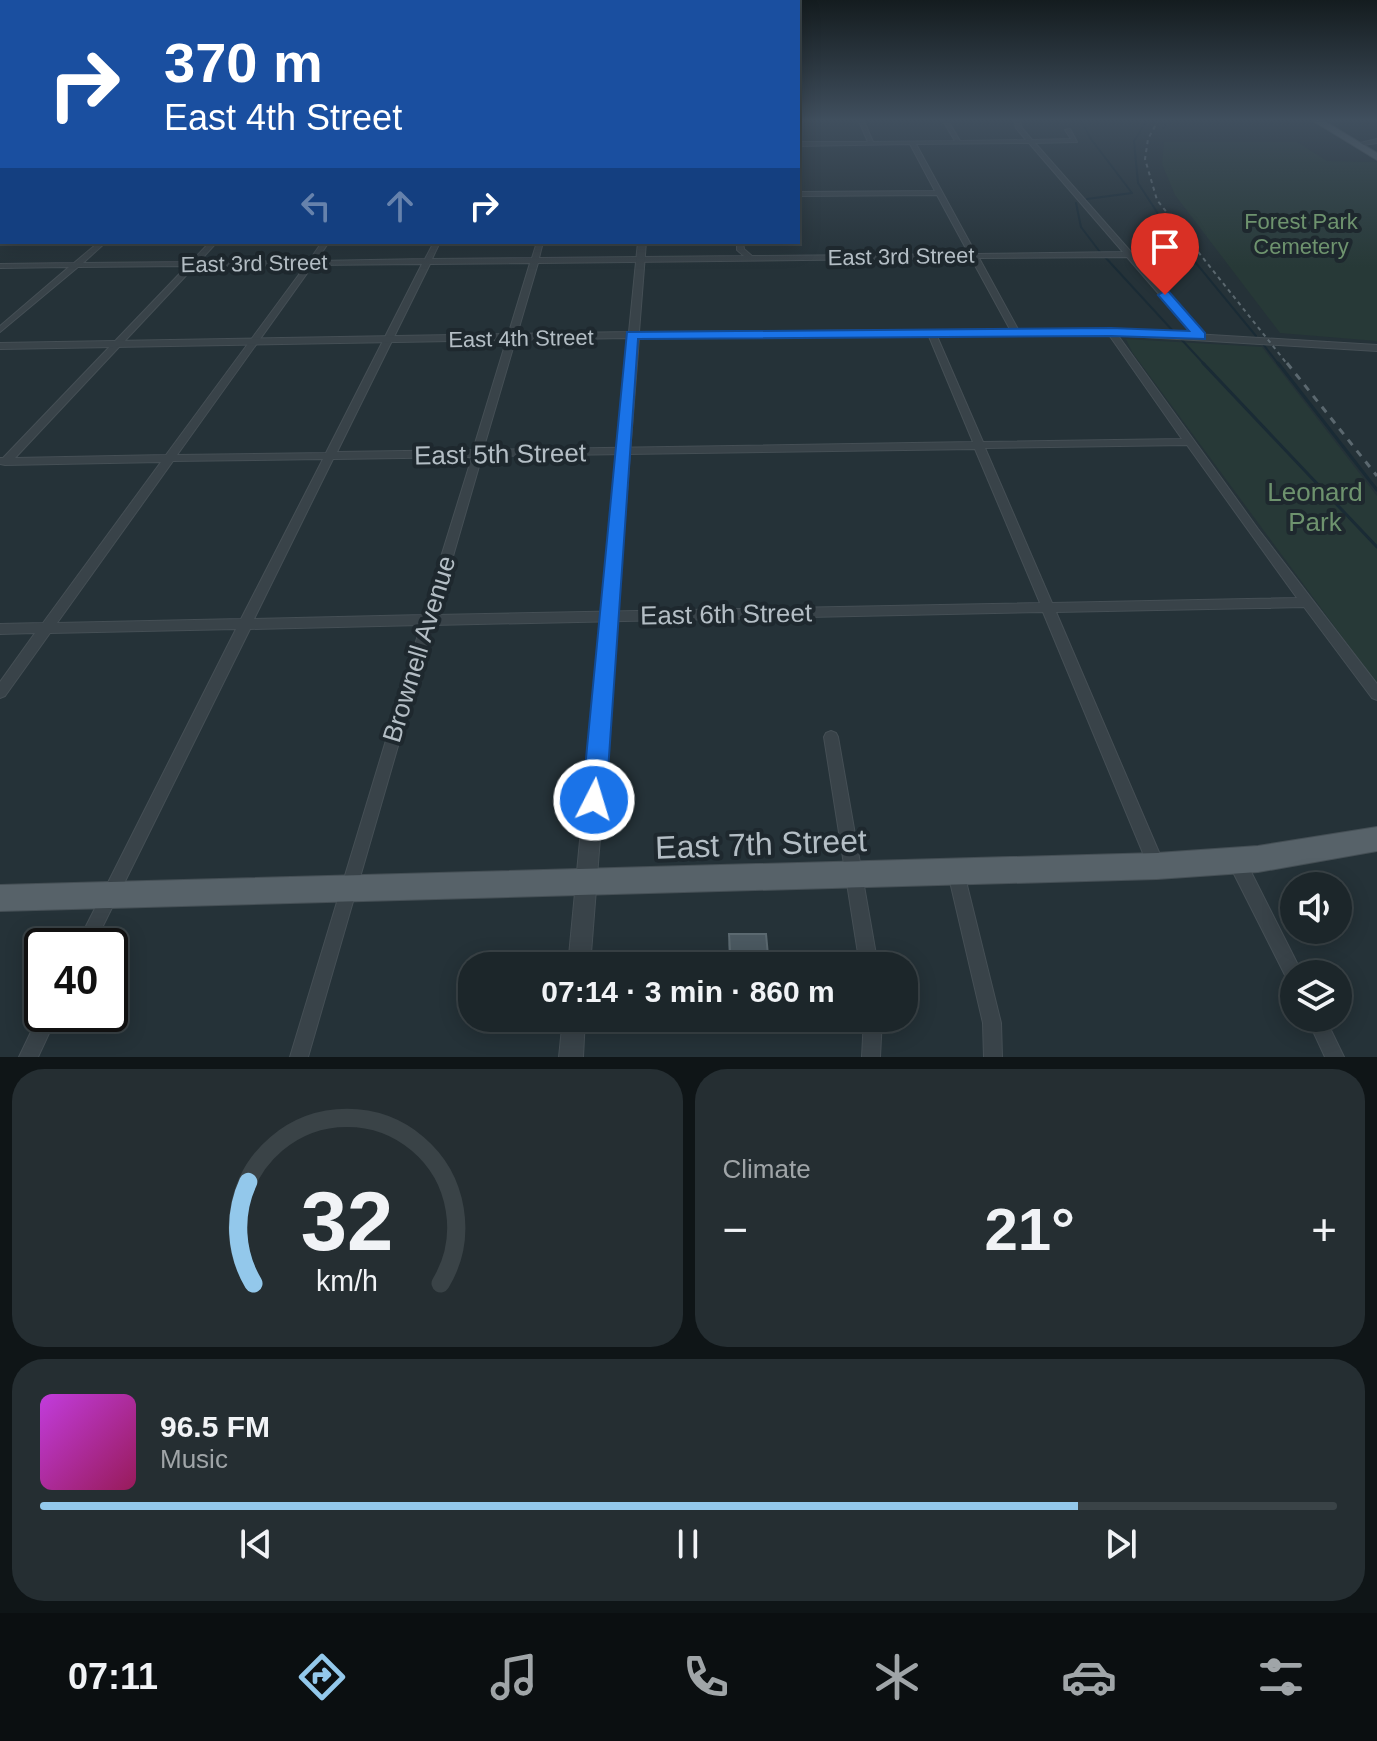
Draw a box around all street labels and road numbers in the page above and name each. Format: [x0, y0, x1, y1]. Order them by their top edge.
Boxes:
street label: East 3rd Street [827, 243, 975, 270]
street label: East 3rd Street [180, 250, 328, 277]
street label: East 4th Street [448, 325, 594, 352]
street label: East 5th Street [414, 437, 587, 470]
street label: Brownell Avenue [376, 552, 462, 746]
street label: East 6th Street [640, 597, 813, 630]
street label: East 7th Street [655, 822, 868, 866]

